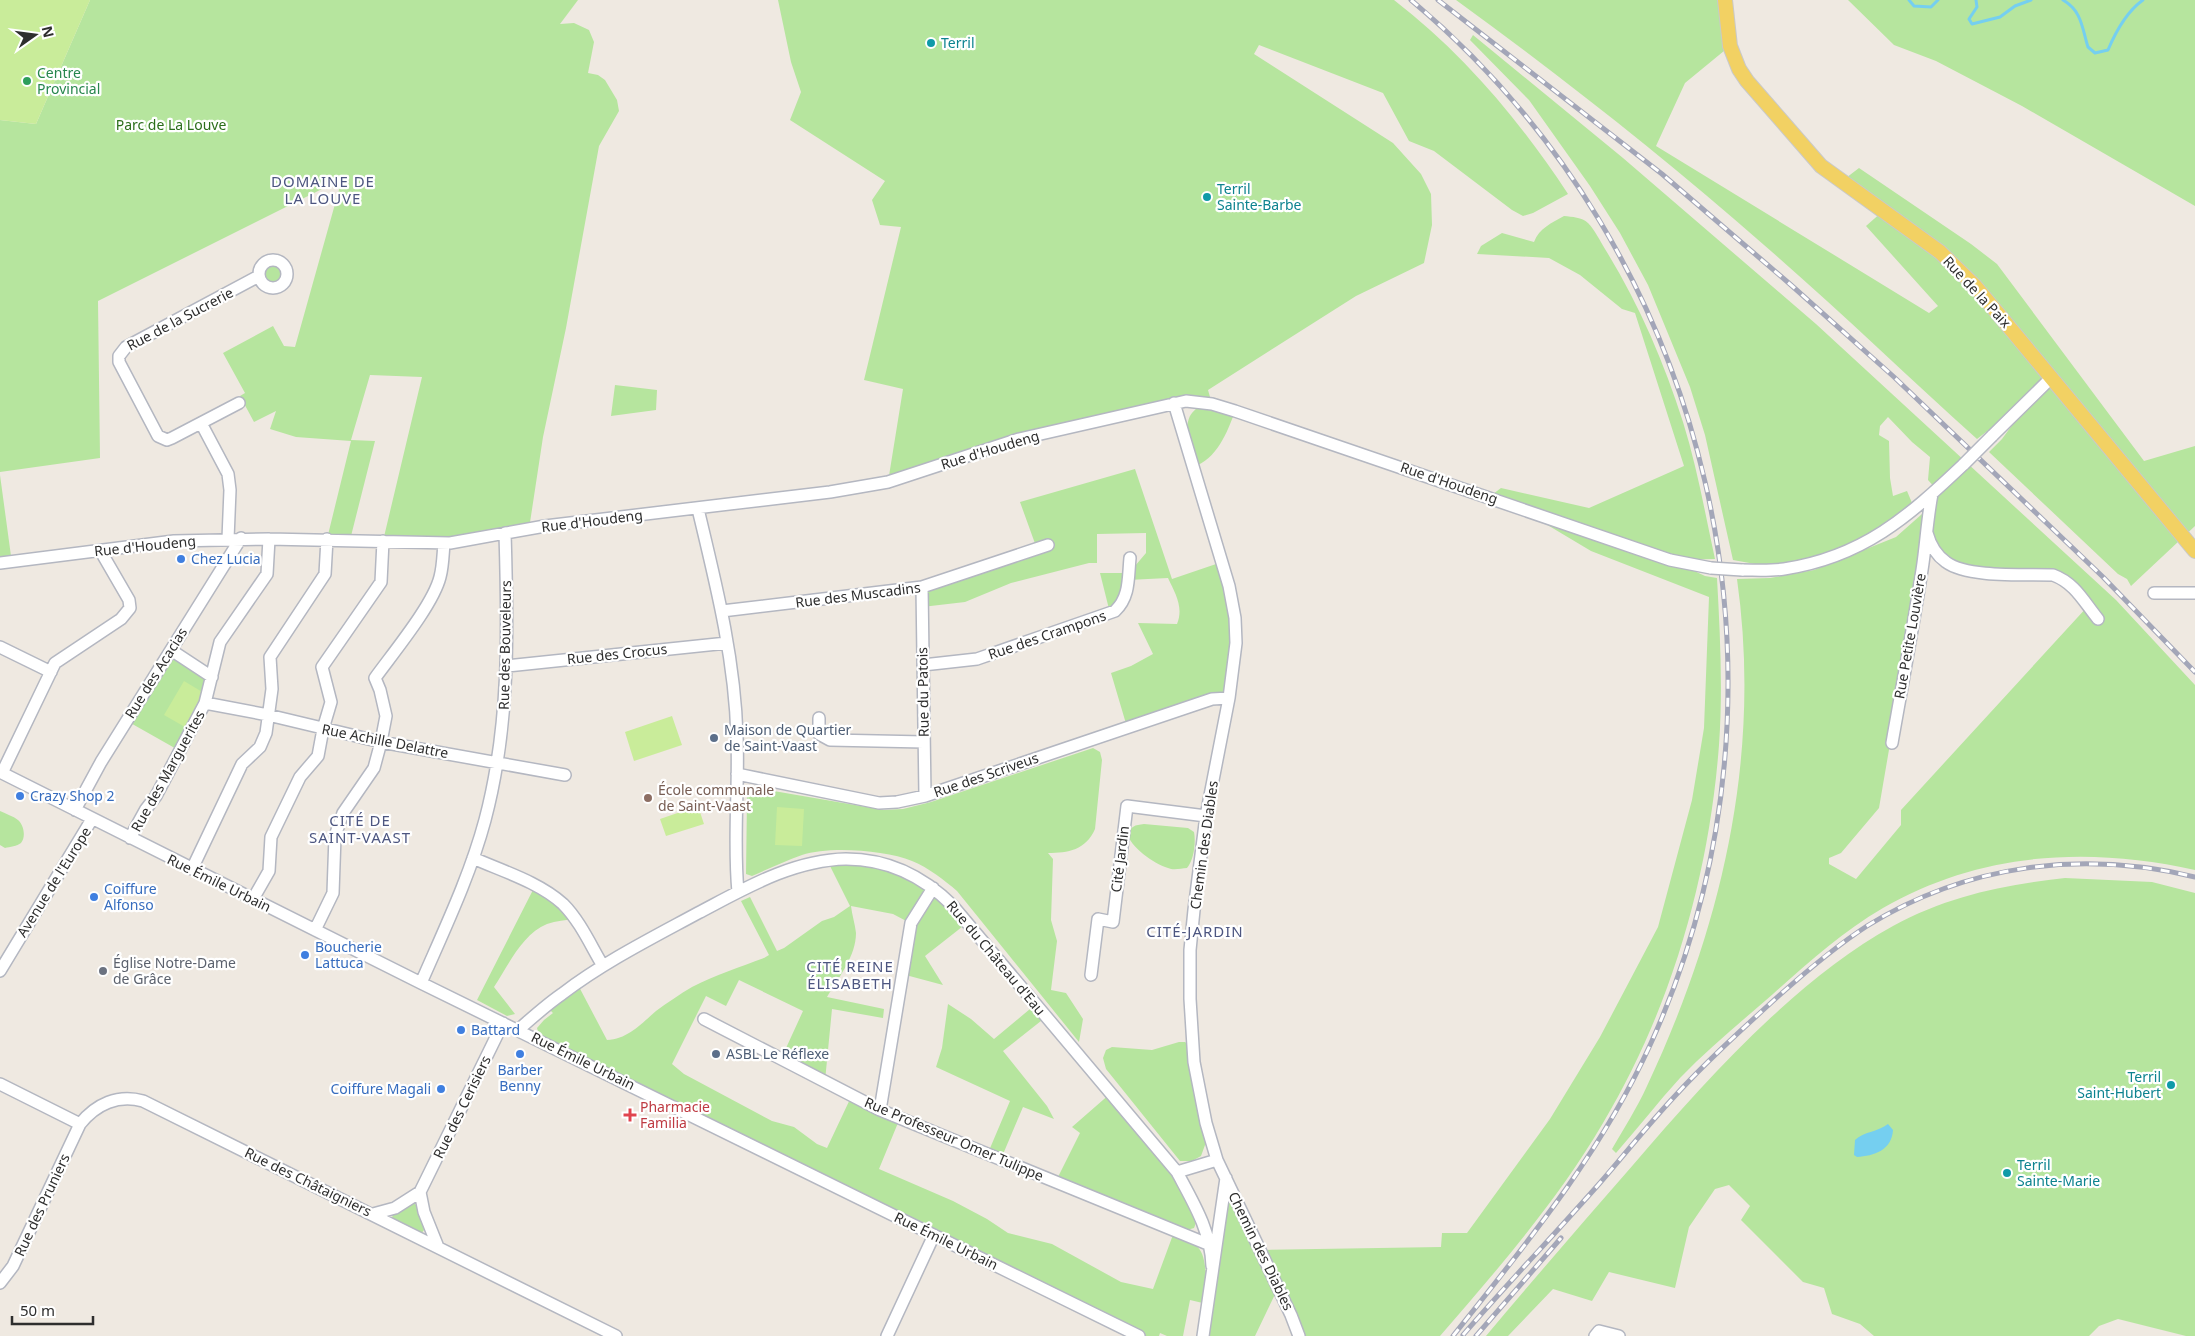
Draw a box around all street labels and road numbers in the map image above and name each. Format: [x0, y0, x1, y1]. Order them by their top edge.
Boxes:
street label: Rue de la Paix [1939, 252, 2016, 332]
street label: Rue de la Sucrerie [123, 282, 236, 355]
street label: Rue d'Houdeng [938, 426, 1041, 474]
street label: Rue d'Houdeng [1398, 457, 1500, 508]
street label: Rue d'Houdeng [540, 505, 644, 536]
street label: Rue d'Houdeng [93, 531, 197, 560]
street label: Rue Petite Louvière [1889, 572, 1930, 700]
street label: Rue des Muscadins [794, 577, 922, 612]
street label: Rue des Bouveleurs [494, 580, 515, 710]
street label: Rue des Crampons [985, 605, 1109, 664]
street label: Rue des Acacias [120, 623, 191, 722]
street label: Rue des Crocus [566, 639, 668, 668]
street label: Rue du Patois [912, 647, 933, 737]
street label: Rue des Marguerites [126, 706, 209, 835]
street label: Rue Achille Delattre [320, 719, 450, 762]
street label: Rue des Scriveus [931, 748, 1041, 801]
street label: Chemin des Diables [1185, 779, 1222, 911]
street label: Avenue de l'Europe [12, 823, 95, 940]
street label: Cité Jardin [1106, 824, 1133, 893]
street label: Rue Émile Urbain [164, 849, 274, 916]
street label: Rue du Château d'Eau [943, 896, 1050, 1019]
street label: Rue Émile Urbain [528, 1027, 638, 1094]
street label: Rue des Cerisiers [428, 1052, 495, 1162]
street label: Rue Professeur Omer Tulippe [862, 1092, 1047, 1185]
street label: Rue des Châtaigniers [242, 1143, 375, 1221]
street label: Rue des Pruniers [9, 1150, 74, 1259]
street label: Chemin des Diables [1224, 1188, 1299, 1314]
street label: Rue Émile Urbain [891, 1207, 1001, 1274]

